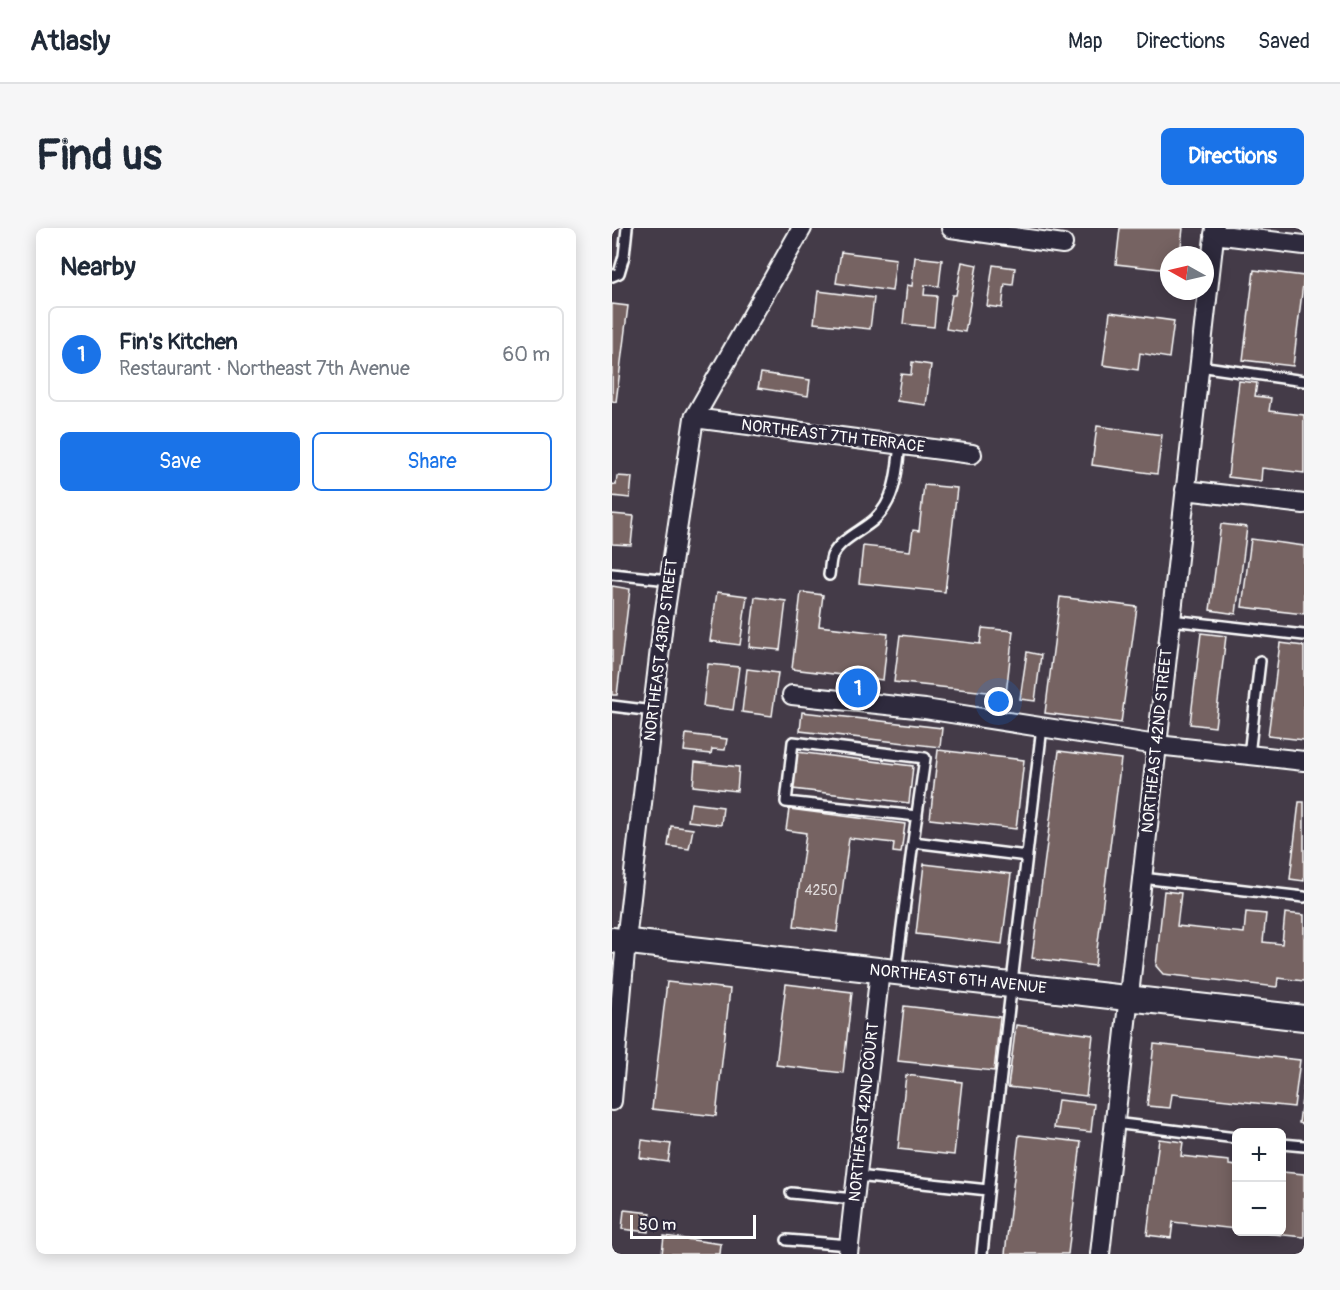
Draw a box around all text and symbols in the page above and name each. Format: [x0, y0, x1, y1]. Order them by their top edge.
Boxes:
text: Atlasly [30, 24, 110, 59]
text: Map [1068, 28, 1103, 55]
text: Directions [1136, 28, 1225, 55]
text: Saved [1258, 28, 1310, 55]
button: Directions [1161, 128, 1304, 185]
text: Find us [36, 130, 162, 182]
north arrow [1160, 246, 1214, 300]
text: Nearby [60, 251, 136, 283]
text: Fin's Kitchen [119, 328, 238, 356]
text: 1 [78, 342, 85, 367]
text: 60 m [503, 342, 550, 367]
text: Restaurant · Northeast 7th Avenue [119, 356, 410, 381]
street label: NORTHEAST 7TH TERRACE [740, 415, 926, 457]
button: Save [60, 432, 300, 491]
button: Share [312, 432, 552, 491]
street label: NORTHEAST 43RD STREET [640, 558, 682, 742]
street label: NORTHEAST 42ND STREET [1137, 648, 1177, 834]
pin: 1 [838, 666, 878, 710]
your location [984, 687, 1013, 716]
house number: 4250 [804, 882, 838, 899]
street label: NORTHEAST 6TH AVENUE [869, 960, 1047, 998]
street label: NORTHEAST 42ND COURT [845, 1021, 883, 1203]
map controls [1232, 1128, 1286, 1236]
button: + [1232, 1128, 1286, 1182]
button: − [1232, 1182, 1286, 1236]
scale bar [630, 1212, 756, 1240]
text: 50 m [639, 1215, 676, 1235]

